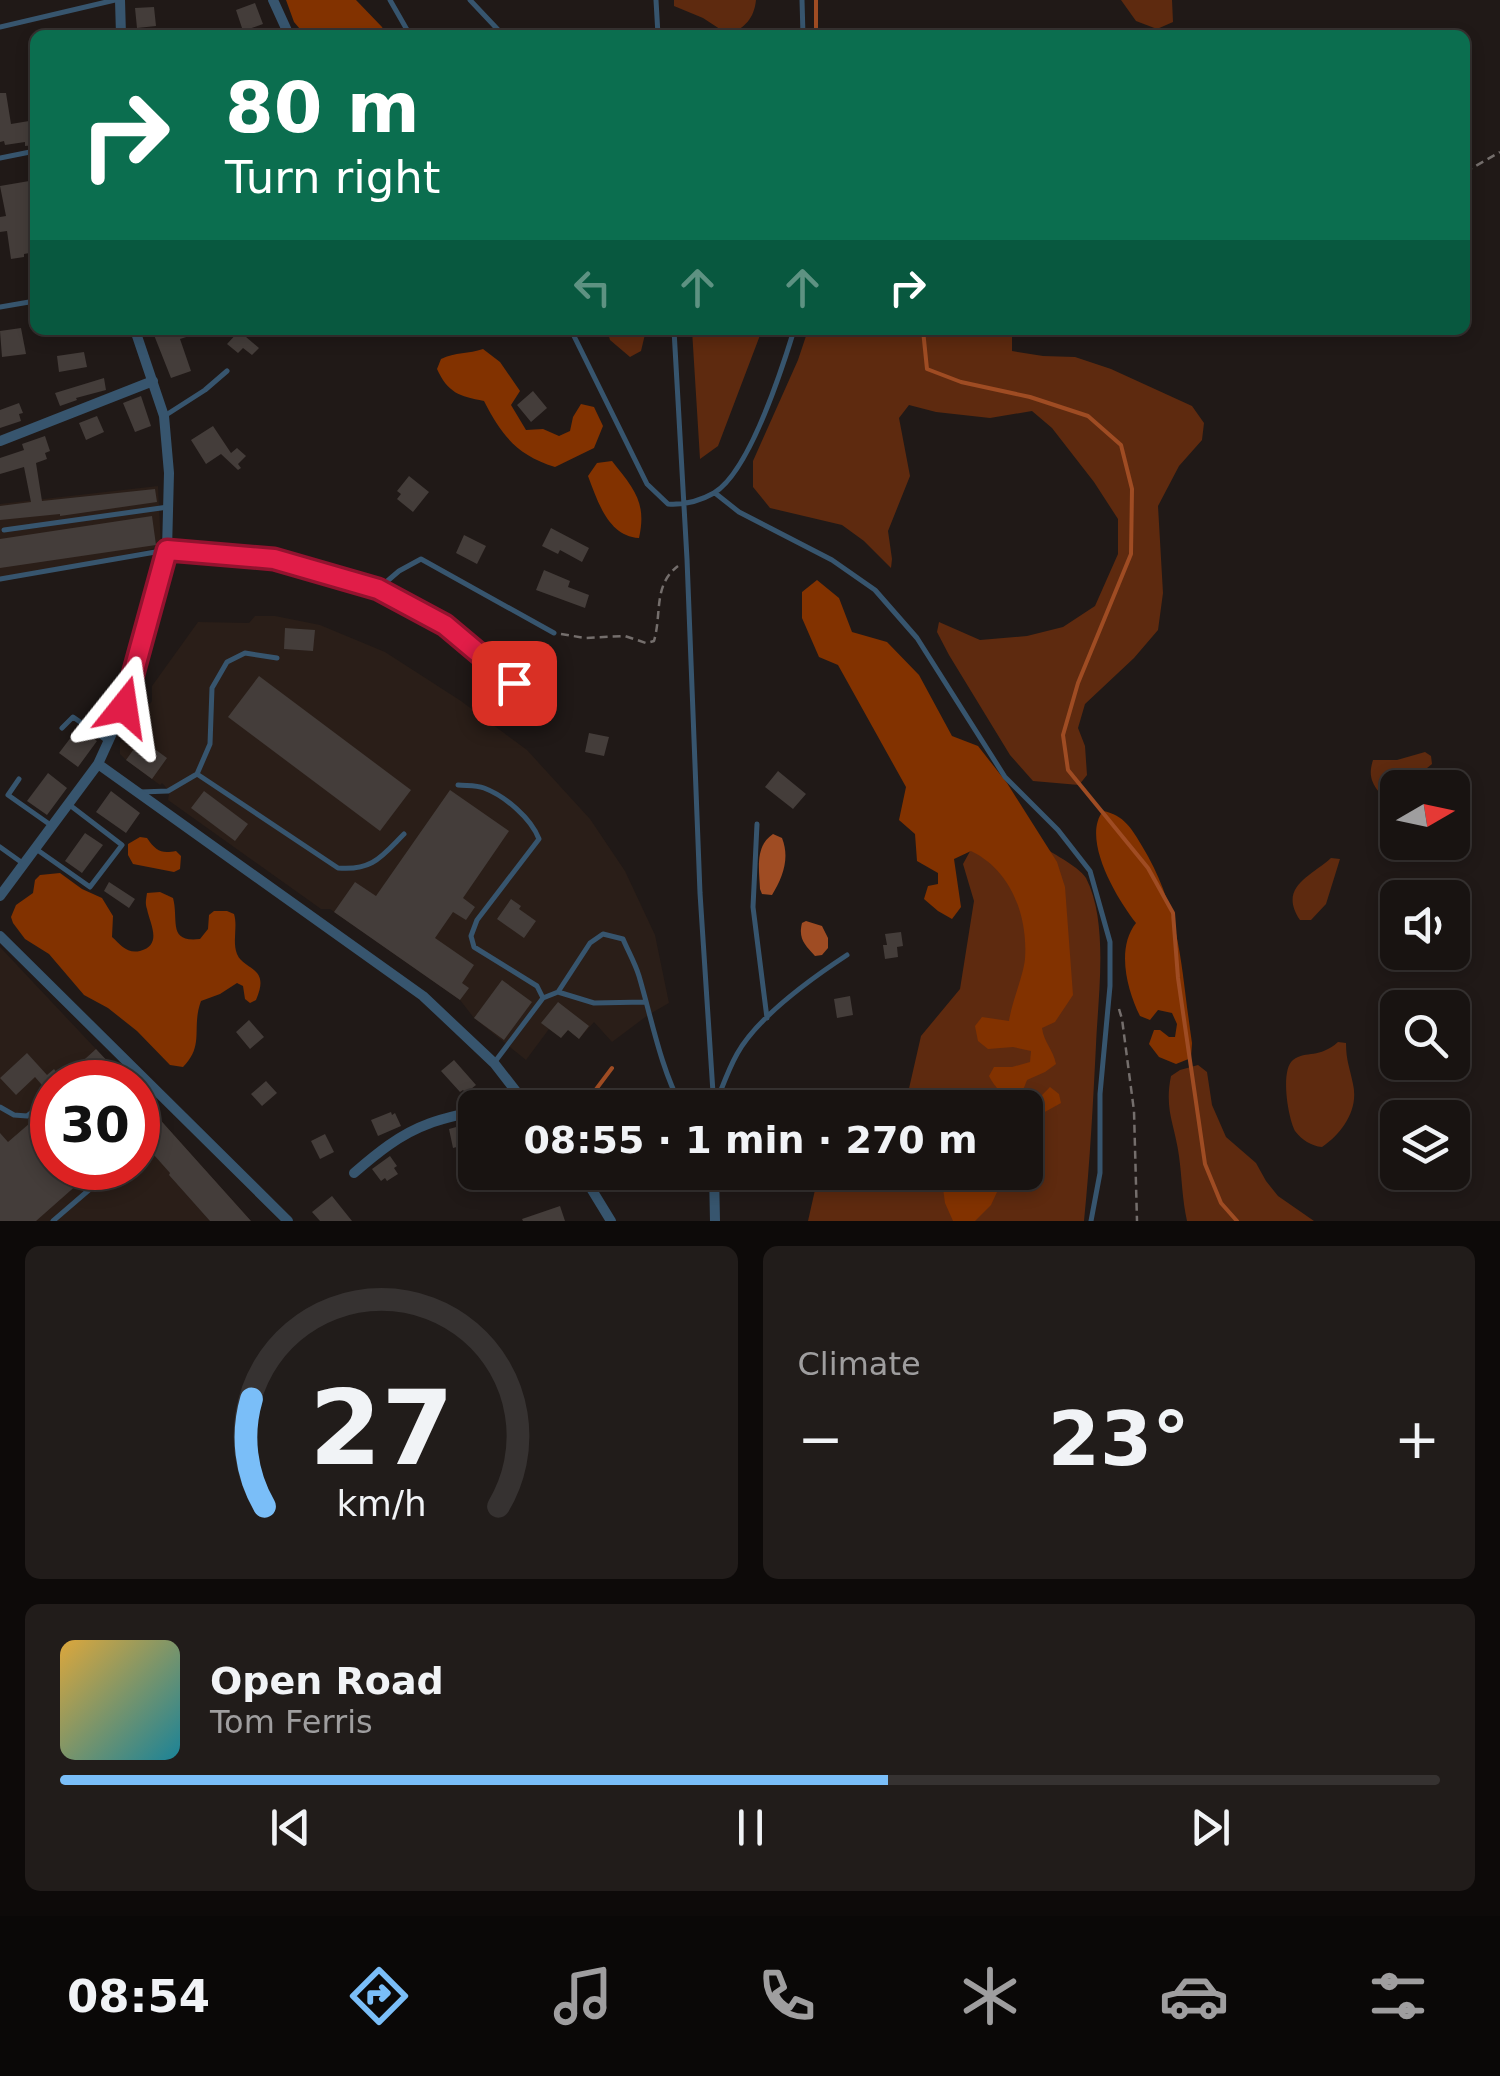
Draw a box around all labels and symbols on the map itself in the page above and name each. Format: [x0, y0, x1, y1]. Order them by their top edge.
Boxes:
pin [472, 641, 557, 726]
position arrow [72, 655, 176, 759]
north arrow [1380, 770, 1470, 860]
speed limit sign: 30 [30, 1060, 160, 1190]

